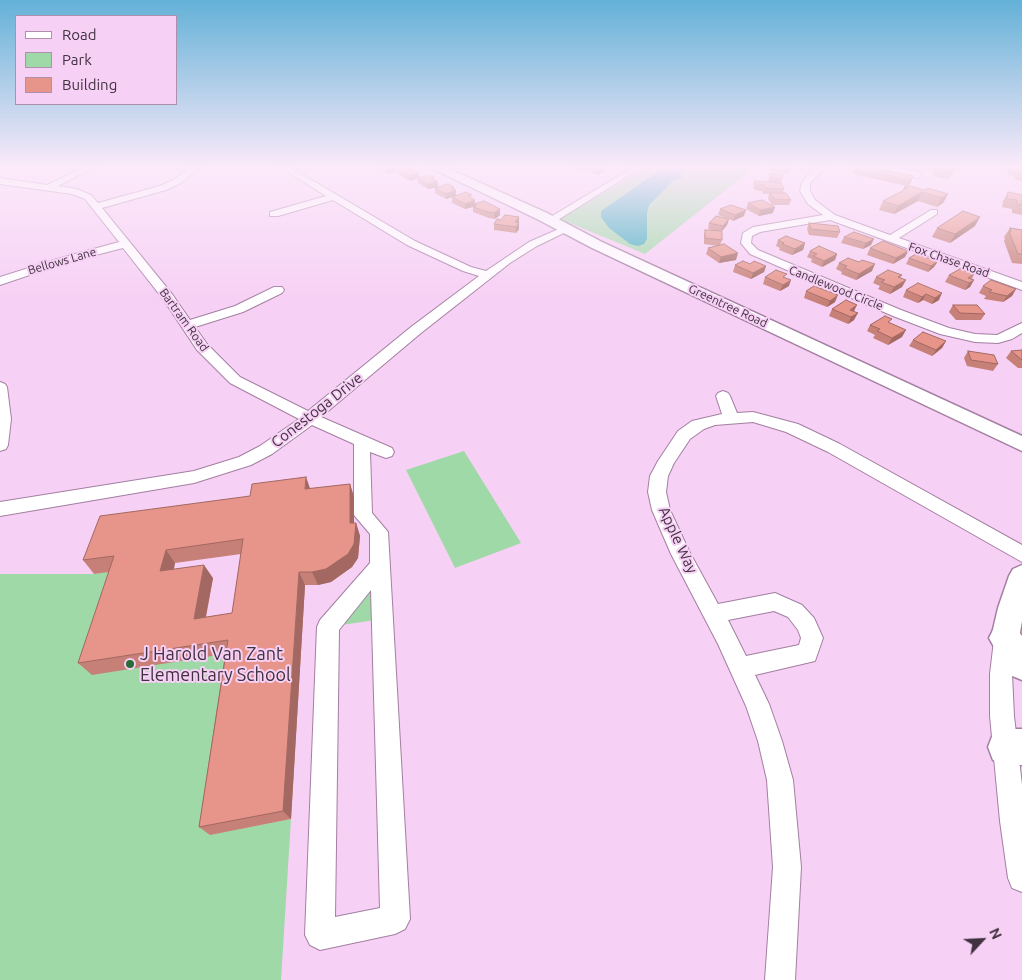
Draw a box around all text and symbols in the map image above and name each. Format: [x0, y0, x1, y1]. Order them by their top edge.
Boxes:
legend [15, 15, 178, 105]
text: Road [62, 26, 97, 43]
text: Park [62, 51, 92, 68]
text: Building [62, 76, 117, 93]
street label: Fox Chase Road [907, 239, 991, 281]
street label: Bellows Lane [26, 244, 98, 278]
street label: Candlewood Circle [787, 263, 885, 313]
street label: Greentree Road [686, 281, 770, 331]
street label: Bartram Road [156, 286, 212, 354]
street label: Conestoga Drive [268, 369, 366, 451]
street label: Apple Way [655, 504, 701, 576]
place label: J Harold Van Zant Elementary School [140, 643, 291, 686]
marker: J Harold Van Zant Elementary School [124, 658, 136, 670]
north arrow [957, 915, 1007, 965]
text: N [986, 926, 1005, 942]

